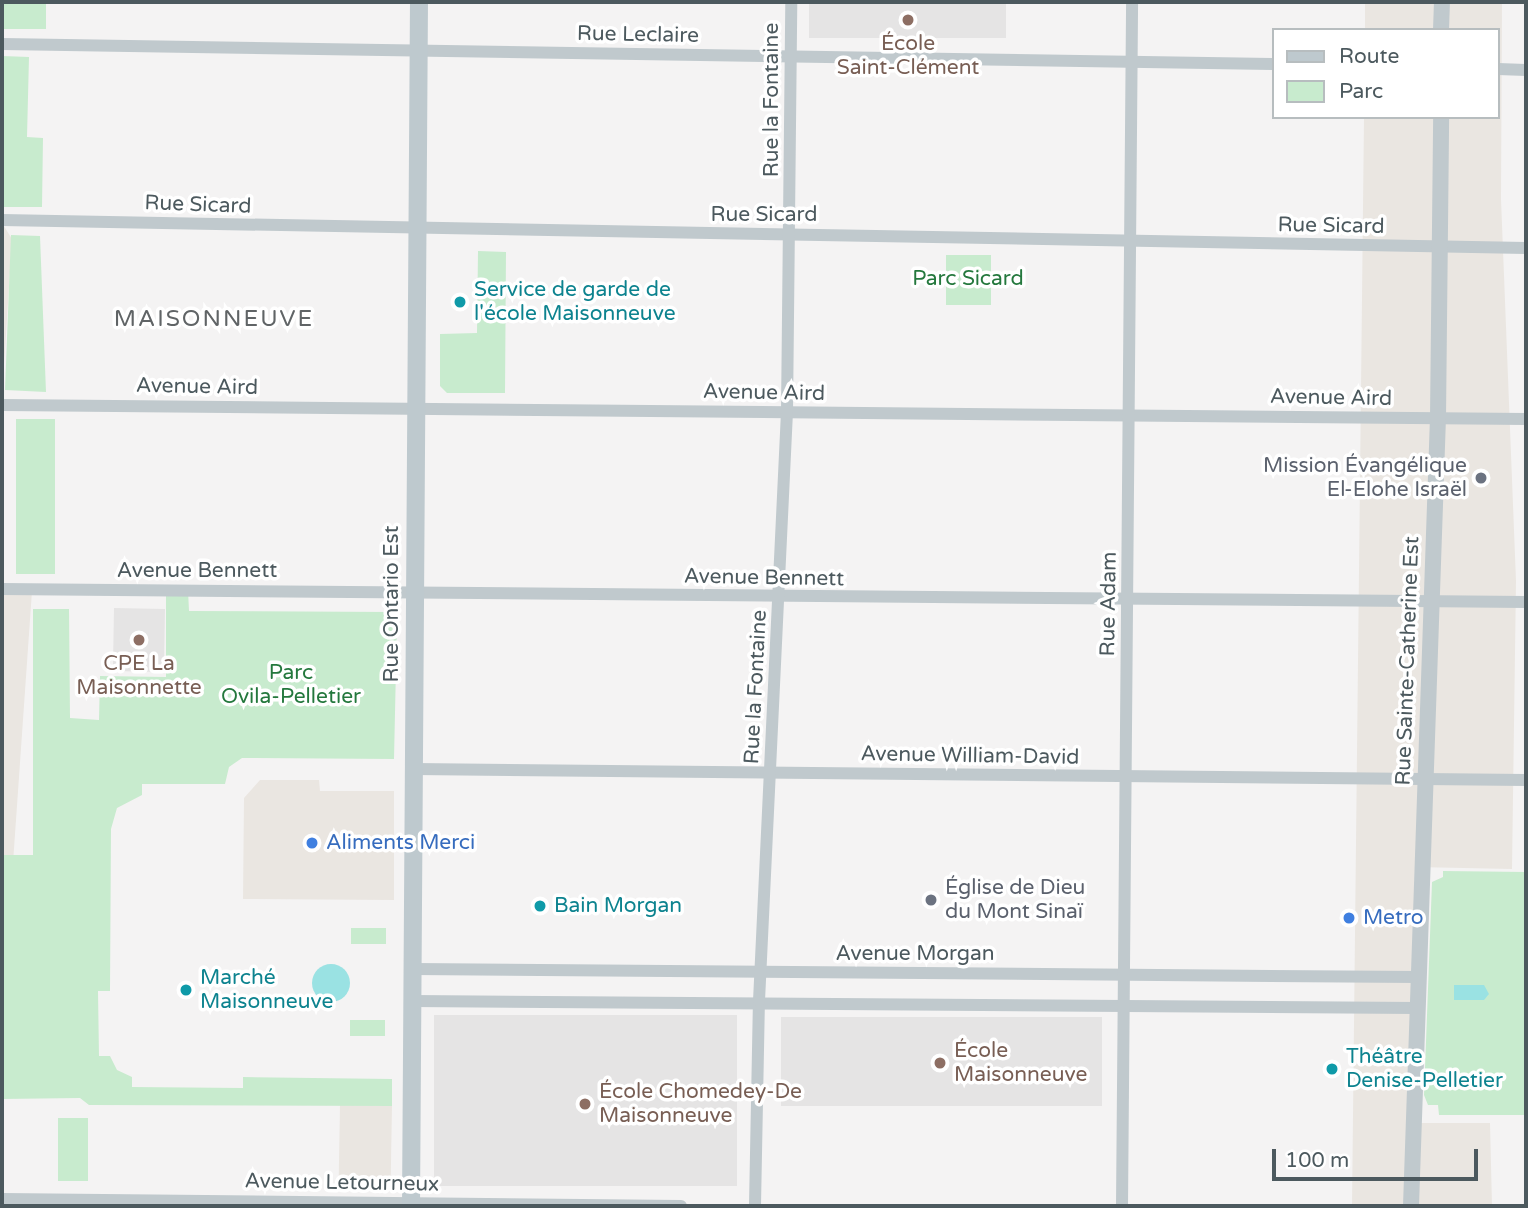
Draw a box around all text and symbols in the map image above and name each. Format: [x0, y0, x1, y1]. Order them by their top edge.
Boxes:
marker: École Saint-Clément [900, 12, 916, 28]
street label: Rue Leclaire [577, 21, 699, 49]
street label: Rue la Fontaine [759, 23, 785, 177]
legend [1272, 28, 1500, 119]
place label: École Saint-Clément [837, 31, 979, 81]
text: Route [1339, 44, 1399, 69]
text: Parc [1339, 79, 1383, 104]
street label: Rue Sicard [144, 191, 252, 219]
street label: Rue Sicard [710, 202, 818, 228]
street label: Rue Sicard [1277, 212, 1385, 240]
park label: Parc Sicard [912, 266, 1024, 292]
place label: Service de garde de l'école Maisonneuve [474, 277, 676, 327]
marker: Service de garde de l'école Maisonneuve [452, 294, 468, 310]
district label: MAISONNEUVE [115, 305, 313, 333]
street label: Avenue Aird [136, 373, 258, 401]
street label: Avenue Aird [703, 379, 825, 407]
street label: Avenue Aird [1270, 384, 1392, 412]
place label: Mission Évangélique El-Elohe Israël [1263, 453, 1467, 503]
marker: Mission Évangélique El-Elohe Israël [1473, 470, 1489, 486]
street label: Rue Ontario Est [379, 525, 405, 683]
street label: Rue Sainte-Catherine Est [1391, 536, 1425, 786]
street label: Rue Adam [1095, 551, 1123, 657]
street label: Avenue Bennett [117, 558, 277, 584]
street label: Avenue Bennett [684, 564, 844, 592]
street label: Rue la Fontaine [739, 609, 773, 765]
marker: CPE La Maisonnette [131, 632, 147, 648]
place label: CPE La Maisonnette [76, 651, 202, 701]
park label: Parc Ovila-Pelletier [221, 660, 361, 710]
street label: Avenue William-David [860, 741, 1080, 771]
place label: Aliments Merci [326, 830, 475, 856]
marker: Aliments Merci [304, 835, 320, 851]
place label: Église de Dieu du Mont Sinaï [945, 875, 1085, 925]
marker: Église de Dieu du Mont Sinaï [923, 892, 939, 908]
place label: Bain Morgan [554, 893, 682, 919]
marker: Bain Morgan [532, 898, 548, 914]
place label: Metro [1363, 905, 1423, 931]
marker: Metro [1341, 910, 1357, 926]
street label: Avenue Morgan [836, 941, 994, 967]
place label: Marché Maisonneuve [200, 965, 333, 1015]
marker: Marché Maisonneuve [178, 982, 194, 998]
place label: École Maisonneuve [954, 1038, 1087, 1088]
place label: Théâtre Denise-Pelletier [1346, 1044, 1503, 1094]
marker: École Maisonneuve [932, 1055, 948, 1071]
marker: Théâtre Denise-Pelletier [1324, 1061, 1340, 1077]
place label: École Chomedey-De Maisonneuve [599, 1079, 802, 1129]
marker: École Chomedey-De Maisonneuve [577, 1096, 593, 1112]
scale bar [1276, 1134, 1482, 1178]
text: 100 m [1285, 1148, 1349, 1173]
street label: Avenue Letourneux [244, 1169, 440, 1197]

